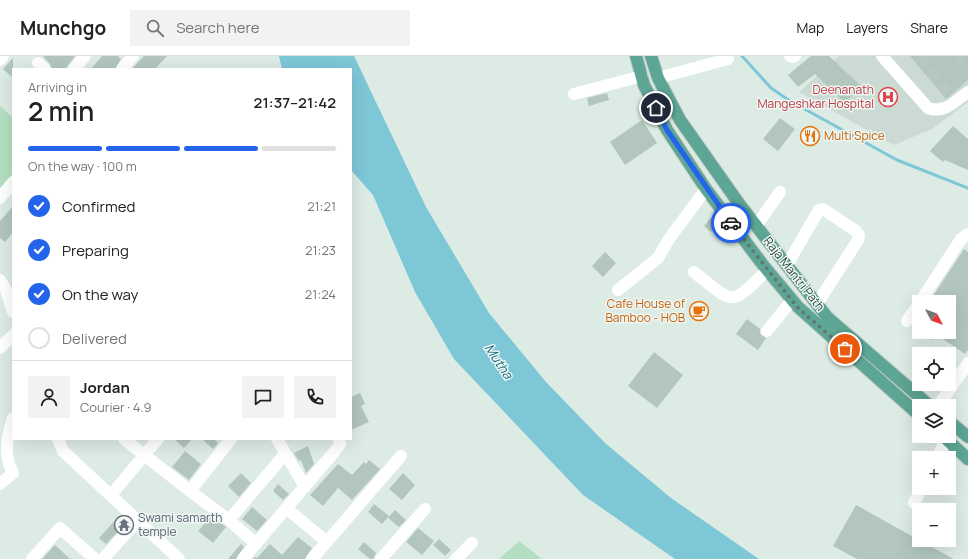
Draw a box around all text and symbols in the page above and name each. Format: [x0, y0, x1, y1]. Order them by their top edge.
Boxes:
search box [130, 10, 410, 46]
text: Munchgo [20, 15, 106, 41]
icon: search [144, 17, 166, 39]
text: Search here [176, 17, 260, 38]
text: Map [796, 18, 824, 37]
text: Layers [846, 18, 888, 37]
text: Share [910, 18, 948, 37]
text: Arriving in [28, 78, 87, 96]
place label: Deenanath Mangeshkar Hospital [757, 81, 874, 112]
hospital icon: Deenanath Mangeshkar Hospital [877, 86, 899, 108]
pin [639, 91, 673, 125]
text: 21:37–21:42 [254, 92, 336, 113]
text: 2 min [28, 93, 94, 129]
icon: home [645, 97, 667, 119]
restaurant icon: Multi Spice [799, 125, 821, 147]
place label: Multi Spice [824, 127, 885, 144]
text: On the way · 100 m [28, 157, 137, 175]
icon: check [28, 195, 50, 217]
text: Confirmed [62, 196, 135, 217]
text: 21:21 [307, 197, 336, 215]
courier [711, 203, 751, 243]
icon: car [720, 212, 742, 234]
street label: Raja Mantri Path [760, 233, 829, 314]
icon: check [28, 239, 50, 261]
text: Preparing [62, 240, 129, 261]
text: 21:23 [305, 241, 336, 259]
icon: check [28, 283, 50, 305]
text: On the way [62, 284, 138, 305]
text: 21:24 [305, 285, 336, 303]
place label: Cafe House of Bamboo - HOB [605, 295, 686, 326]
north arrow [912, 295, 956, 339]
map controls [912, 295, 956, 547]
cafe icon: Cafe House of Bamboo - HOB [688, 300, 710, 322]
text: Delivered [62, 328, 127, 349]
pin [828, 332, 862, 366]
icon: bag [834, 338, 856, 360]
water label: Mutha [481, 340, 518, 383]
button: locate [912, 347, 956, 391]
button: person [28, 376, 70, 418]
button: chat [242, 376, 284, 418]
button: phone [294, 376, 336, 418]
text: Jordan [80, 377, 130, 398]
text: Courier · 4.9 [80, 398, 152, 416]
button: layers [912, 399, 956, 443]
button: + [912, 451, 956, 495]
button: − [912, 503, 956, 547]
place label: Swami samarth temple [138, 509, 222, 540]
temple icon: Swami samarth temple [113, 514, 135, 536]

